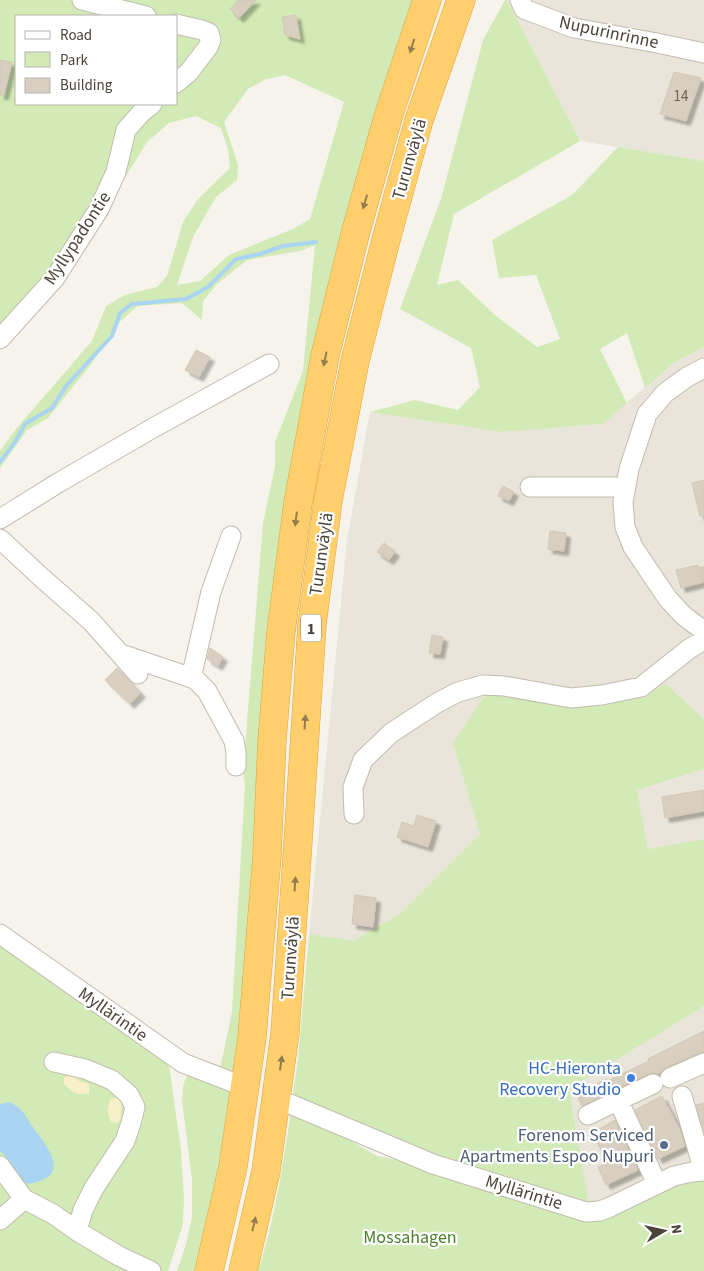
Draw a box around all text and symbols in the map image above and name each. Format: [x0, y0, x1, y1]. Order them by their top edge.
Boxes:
street label: Nupurinrinne [557, 10, 661, 55]
legend [15, 15, 178, 105]
text: Road [60, 25, 92, 46]
one-way arrow [407, 39, 415, 54]
text: Park [60, 50, 89, 71]
text: Building [60, 75, 113, 96]
house number: 14 [674, 86, 689, 107]
street label: Turunväylä [386, 115, 433, 203]
street label: Myllypadontie [38, 187, 117, 290]
one-way arrow [360, 194, 368, 209]
one-way arrow [321, 352, 329, 367]
one-way arrow [292, 511, 300, 527]
street label: Turunväylä [303, 511, 340, 597]
road number: 1 [301, 614, 321, 641]
one-way arrow [301, 714, 309, 730]
one-way arrow [292, 876, 300, 892]
street label: Turunväylä [275, 915, 306, 1001]
street label: Myllärintie [73, 981, 153, 1048]
one-way arrow [277, 1055, 285, 1071]
place label: HC-Hieronta Recovery Studio [499, 1056, 621, 1102]
marker: HC-Hieronta Recovery Studio [625, 1072, 637, 1084]
place label: Forenom Serviced Apartments Espoo Nupuri [460, 1123, 654, 1169]
marker: Forenom Serviced Apartments Espoo Nupuri [658, 1139, 670, 1151]
street label: Myllärintie [482, 1169, 566, 1216]
north arrow [639, 1206, 689, 1256]
one-way arrow [250, 1216, 258, 1231]
text: N [665, 1223, 686, 1235]
park label: Mossahagen [363, 1225, 457, 1250]

